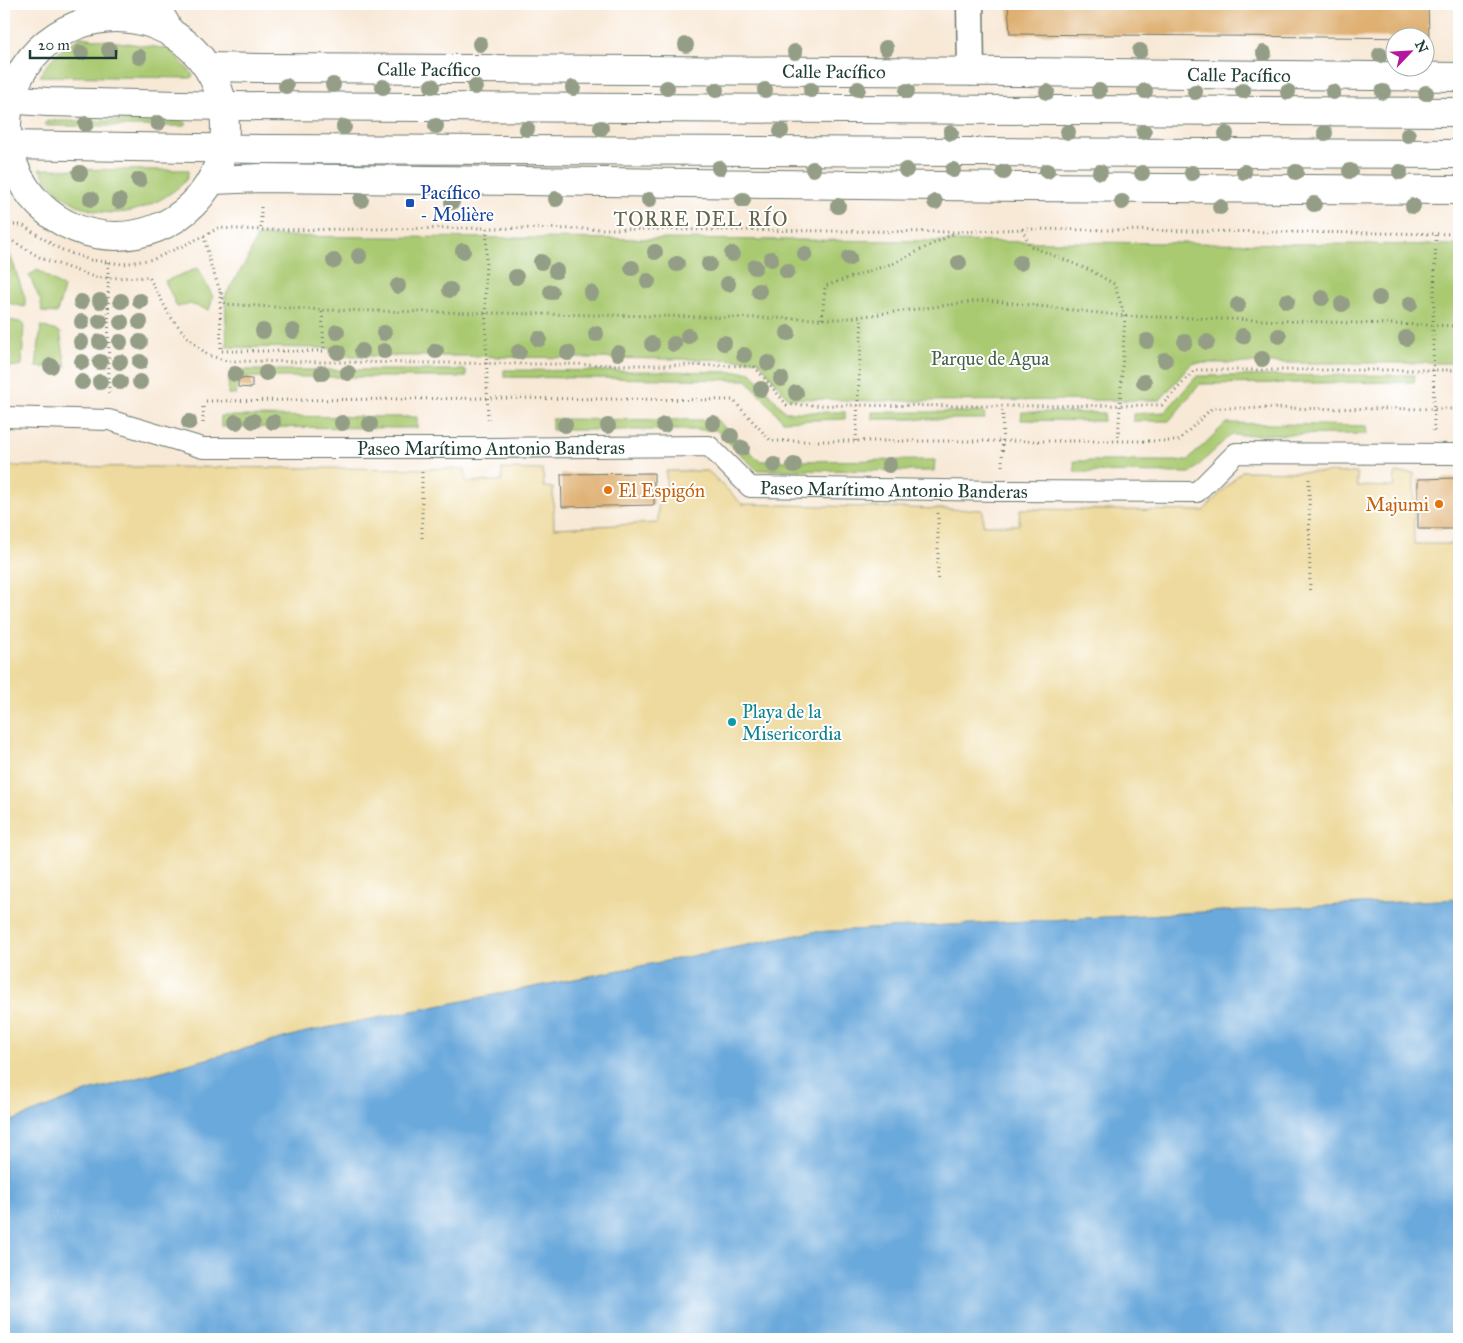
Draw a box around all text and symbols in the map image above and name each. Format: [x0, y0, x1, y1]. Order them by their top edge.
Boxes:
scale bar [30, 28, 116, 60]
north arrow [1386, 28, 1436, 78]
text: 20 m [38, 36, 70, 54]
text: N [1411, 38, 1432, 56]
street label: Calle Pacífico [377, 57, 481, 81]
street label: Calle Pacífico [782, 59, 886, 83]
street label: Calle Pacífico [1187, 62, 1291, 87]
place label: Pacífico - Molière [420, 181, 494, 226]
marker: Pacífico - Molière [404, 197, 416, 209]
district label: TORRE DEL RÍO [613, 205, 789, 231]
park label: Parque de Agua [931, 347, 1050, 371]
street label: Paseo Marítimo Antonio Banderas [357, 435, 625, 460]
street label: Paseo Marítimo Antonio Banderas [760, 476, 1028, 503]
place label: El Espigón [618, 479, 705, 503]
marker: El Espigón [602, 484, 614, 496]
place label: Majumi [1365, 493, 1429, 516]
marker: Majumi [1433, 498, 1445, 510]
place label: Playa de la Misericordia [742, 700, 842, 745]
marker: Playa de la Misericordia [726, 716, 738, 728]

